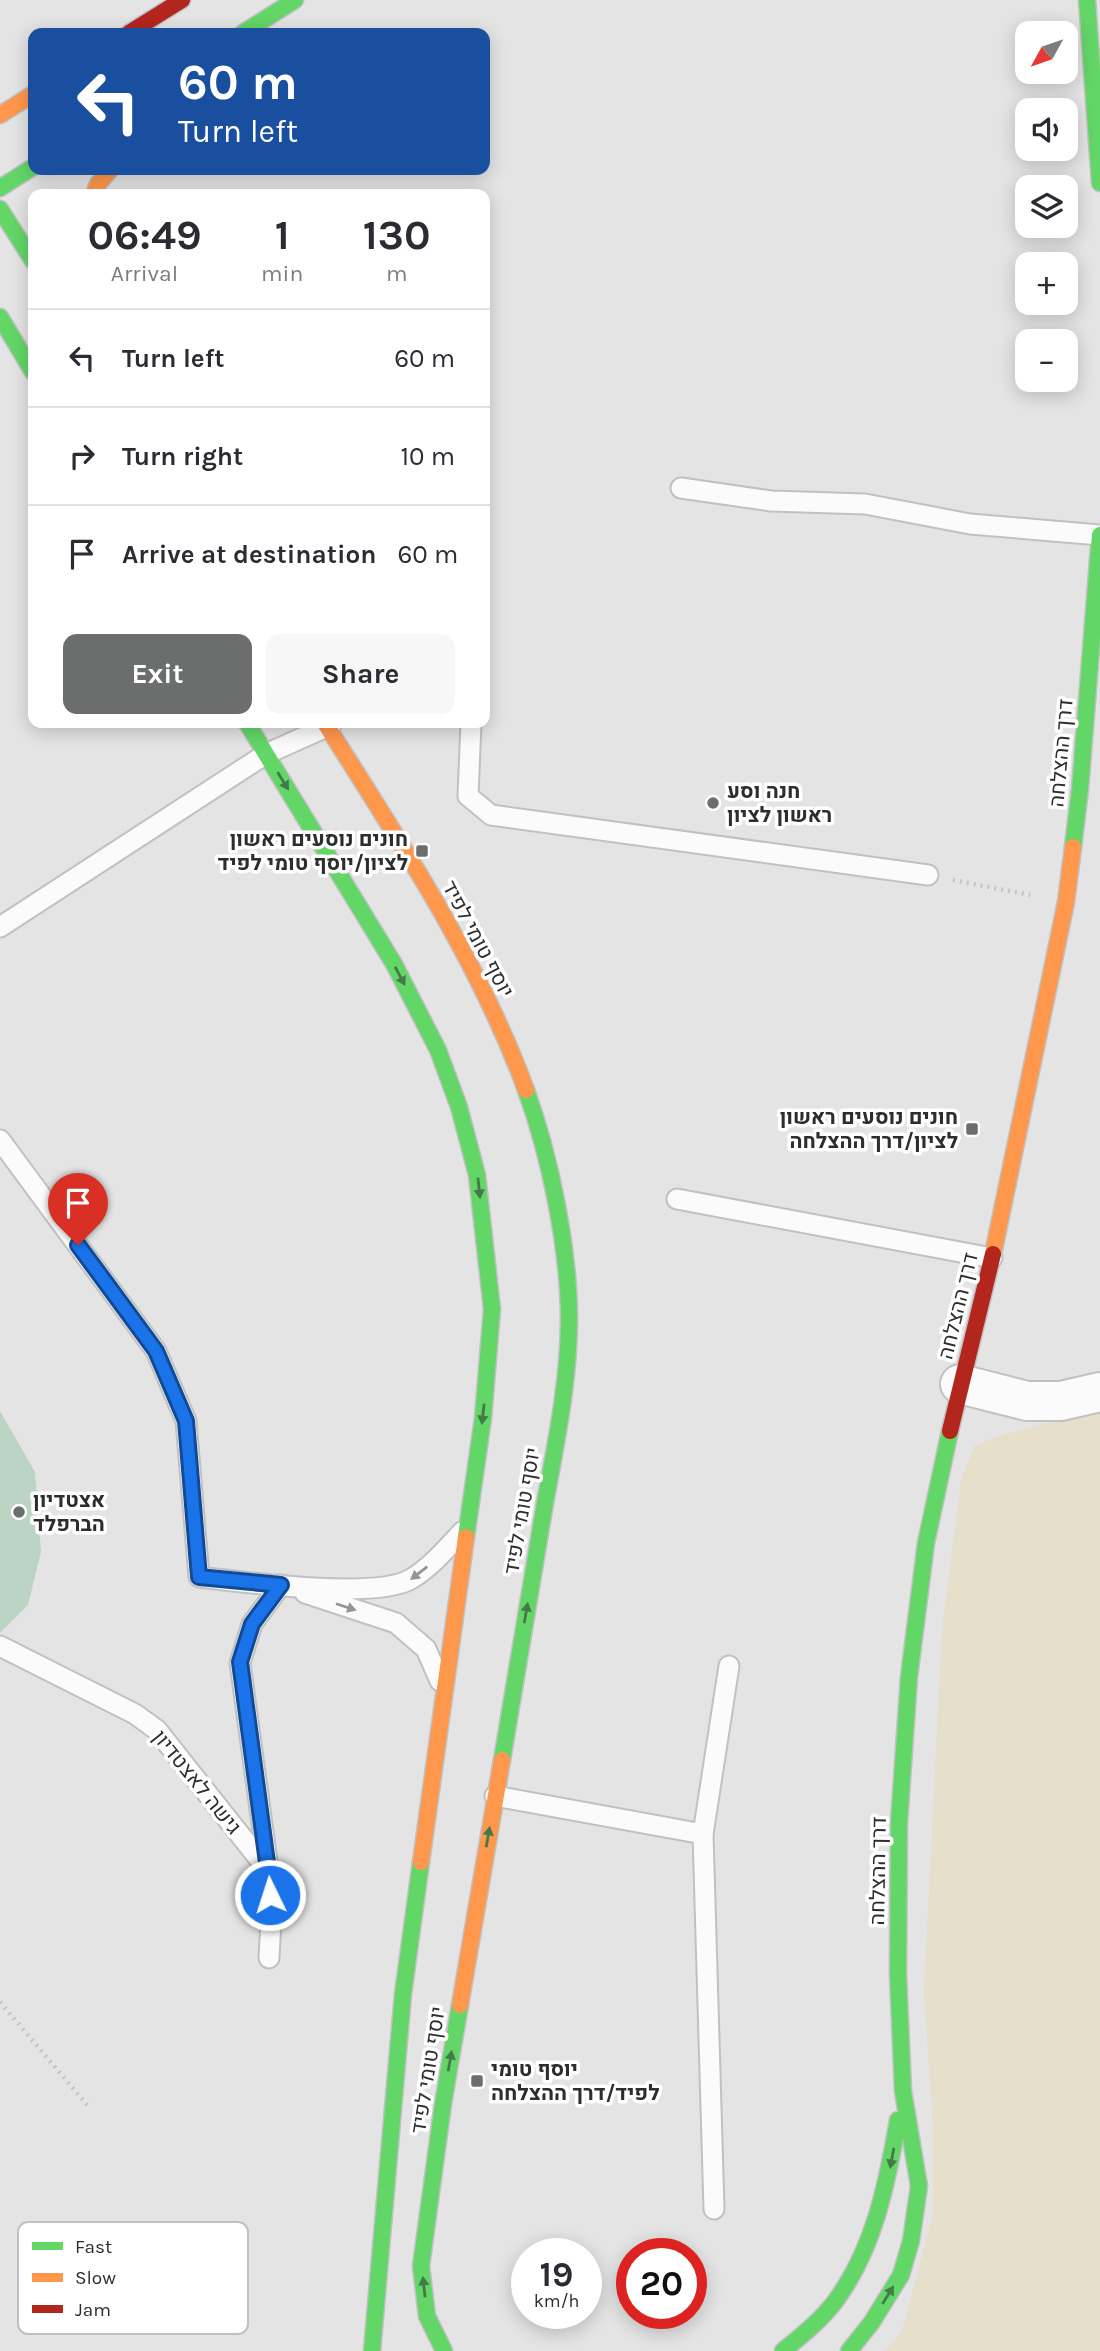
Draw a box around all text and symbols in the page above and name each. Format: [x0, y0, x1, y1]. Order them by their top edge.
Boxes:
north arrow [1015, 21, 1078, 84]
map controls [1015, 21, 1078, 392]
text: 60 m [178, 54, 298, 111]
icon: left [63, 56, 154, 147]
button: sound [1015, 98, 1078, 161]
text: Turn left [178, 113, 298, 150]
button: layers [1015, 175, 1078, 238]
text: 06:49 [88, 210, 202, 260]
text: 1 [275, 210, 290, 260]
text: 130 [363, 210, 430, 260]
button: + [1015, 252, 1078, 315]
text: Arrival [111, 260, 178, 287]
text: min [261, 260, 303, 287]
text: m [386, 260, 407, 287]
button: − [1015, 329, 1078, 392]
icon: left [63, 339, 101, 377]
text: Turn left [122, 343, 224, 374]
text: 60 m [394, 343, 455, 374]
icon: right [63, 437, 101, 475]
text: Turn right [122, 441, 243, 472]
text: 10 m [400, 441, 455, 472]
icon: arrive [63, 535, 101, 573]
text: Arrive at destination [122, 539, 376, 570]
text: 60 m [397, 539, 458, 570]
button: Exit [63, 634, 252, 714]
button: Share [266, 634, 455, 714]
street label: דרך ההצלחה [1044, 698, 1078, 808]
one-way arrow [277, 771, 290, 791]
place label: חנה וסע ראשון לציון [727, 779, 832, 827]
marker: חנה וסע ראשון לציון [705, 795, 721, 811]
place label: חונים נוסעים ראשון לציון/יוסף טומי לפיד [218, 827, 408, 875]
marker: חונים נוסעים ראשון לציון/יוסף טומי לפיד [414, 843, 430, 859]
street label: יוסף טומי לפיד [437, 877, 519, 1001]
one-way arrow [394, 966, 406, 986]
place label: חונים נוסעים ראשון לציון/דרך ההצלחה [780, 1105, 958, 1153]
marker: חונים נוסעים ראשון לציון/דרך ההצלחה [964, 1121, 980, 1137]
pin [48, 1173, 108, 1245]
one-way arrow [473, 1177, 484, 1199]
icon: arrive [59, 1184, 97, 1222]
street label: דרך ההצלחה [933, 1250, 983, 1362]
one-way arrow [477, 1404, 488, 1426]
street label: יוסף טומי לפיד [499, 1446, 545, 1576]
place label: אצטדיון הברפלד [33, 1488, 105, 1536]
marker: אצטדיון הברפלד [11, 1504, 27, 1520]
one-way arrow [410, 1566, 429, 1580]
one-way arrow [336, 1602, 357, 1612]
one-way arrow [521, 1602, 532, 1624]
street label: גישה לאצטדיון [148, 1725, 246, 1839]
street label: דרך ההצלחה [865, 1816, 891, 1926]
one-way arrow [483, 1826, 494, 1848]
position arrow [233, 1858, 307, 1932]
street label: יוסף טומי לפיד [406, 2005, 450, 2135]
one-way arrow [445, 2050, 456, 2072]
place label: יוסף טומי לפיד/דרך ההצלחה [491, 2057, 660, 2105]
marker: יוסף טומי לפיד/דרך ההצלחה [469, 2073, 485, 2089]
one-way arrow [886, 2147, 897, 2169]
legend [18, 2222, 248, 2334]
text: Fast [75, 2236, 112, 2258]
speed limit sign: 20 [616, 2238, 707, 2329]
text: 19 [540, 2254, 573, 2295]
text: Slow [75, 2267, 116, 2289]
one-way arrow [418, 2276, 429, 2298]
one-way arrow [882, 2286, 895, 2305]
text: km/h [534, 2290, 579, 2312]
text: Jam [75, 2299, 111, 2321]

